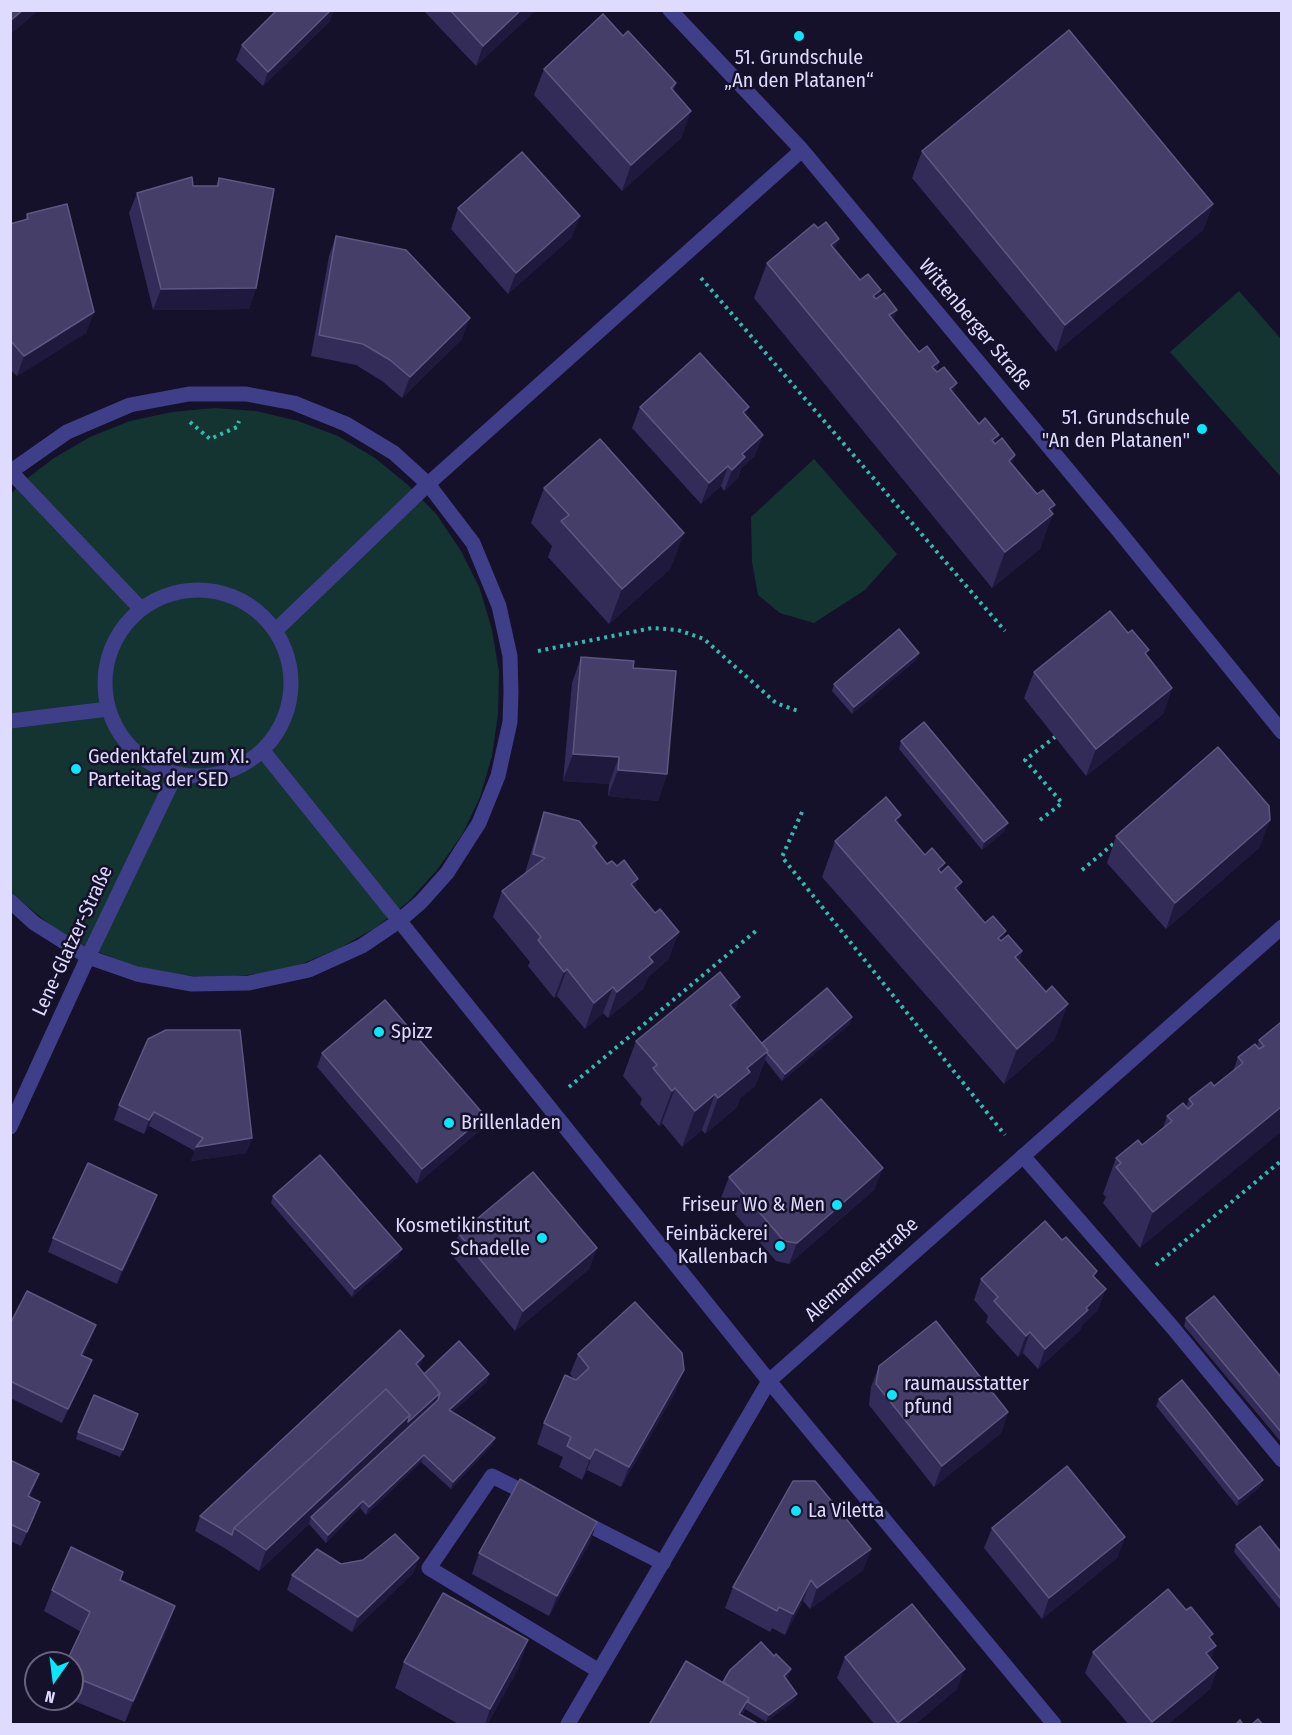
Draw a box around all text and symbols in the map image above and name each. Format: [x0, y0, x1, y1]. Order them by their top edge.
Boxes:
marker: 51. Grundschule „An den Platanen“ [792, 29, 806, 43]
place label: 51. Grundschule „An den Platanen“ [724, 46, 874, 93]
street label: Wittenberger Straße [913, 254, 1037, 396]
place label: 51. Grundschule "An den Platanen" [1042, 406, 1190, 453]
marker: 51. Grundschule "An den Platanen" [1195, 422, 1209, 436]
place label: Gedenktafel zum XI. Parteitag der SED [88, 745, 249, 792]
marker: Gedenktafel zum XI. Parteitag der SED [69, 762, 83, 776]
street label: Lene-Glatzer-Straße [28, 862, 118, 1020]
place label: Spizz [391, 1020, 432, 1044]
marker: Spizz [372, 1025, 386, 1039]
place label: Brillenladen [461, 1111, 561, 1135]
marker: Brillenladen [442, 1116, 456, 1130]
place label: Friseur Wo & Men [682, 1193, 825, 1217]
marker: Friseur Wo & Men [830, 1198, 844, 1212]
street label: Alemannenstraße [800, 1213, 924, 1327]
place label: Kosmetikinstitut Schadelle [395, 1214, 530, 1261]
place label: Feinbäckerei Kallenbach [665, 1222, 768, 1269]
marker: Kosmetikinstitut Schadelle [535, 1231, 549, 1245]
marker: Feinbäckerei Kallenbach [773, 1239, 787, 1253]
place label: raumausstatter pfund [904, 1372, 1029, 1419]
marker: raumausstatter pfund [885, 1388, 899, 1402]
place label: La Viletta [808, 1499, 884, 1523]
marker: La Viletta [789, 1504, 803, 1518]
north arrow [24, 1651, 84, 1711]
text: N [43, 1687, 57, 1707]

